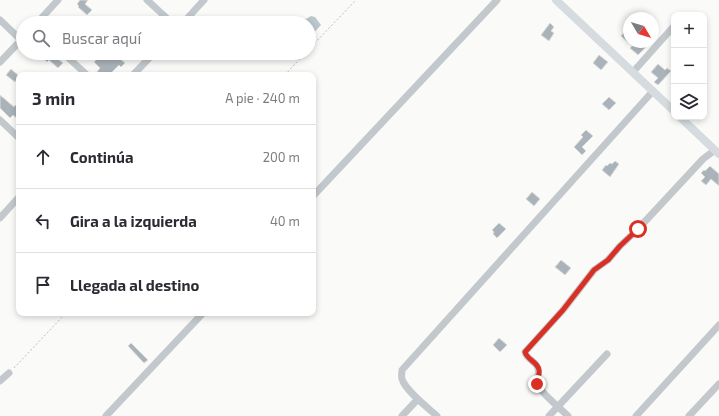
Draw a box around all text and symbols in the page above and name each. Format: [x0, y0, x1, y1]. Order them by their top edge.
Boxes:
north arrow [623, 12, 659, 48]
map controls [671, 12, 707, 120]
button: + [671, 12, 707, 48]
search box [16, 16, 316, 60]
icon: search [30, 27, 52, 49]
text: Buscar aquí [62, 29, 141, 47]
button: − [671, 48, 707, 84]
button: layers [671, 84, 707, 120]
text: 3 min [32, 88, 75, 108]
text: A pie · 240 m [225, 90, 300, 106]
icon: ahead [32, 146, 54, 168]
text: Continúa [70, 148, 133, 166]
text: 200 m [263, 149, 300, 165]
icon: left [32, 210, 54, 232]
text: Gira a la izquierda [70, 212, 197, 230]
text: 40 m [270, 213, 300, 229]
route start [629, 220, 647, 238]
icon: arrive [32, 274, 54, 296]
text: Llegada al destino [70, 276, 199, 294]
route end [528, 375, 546, 393]

